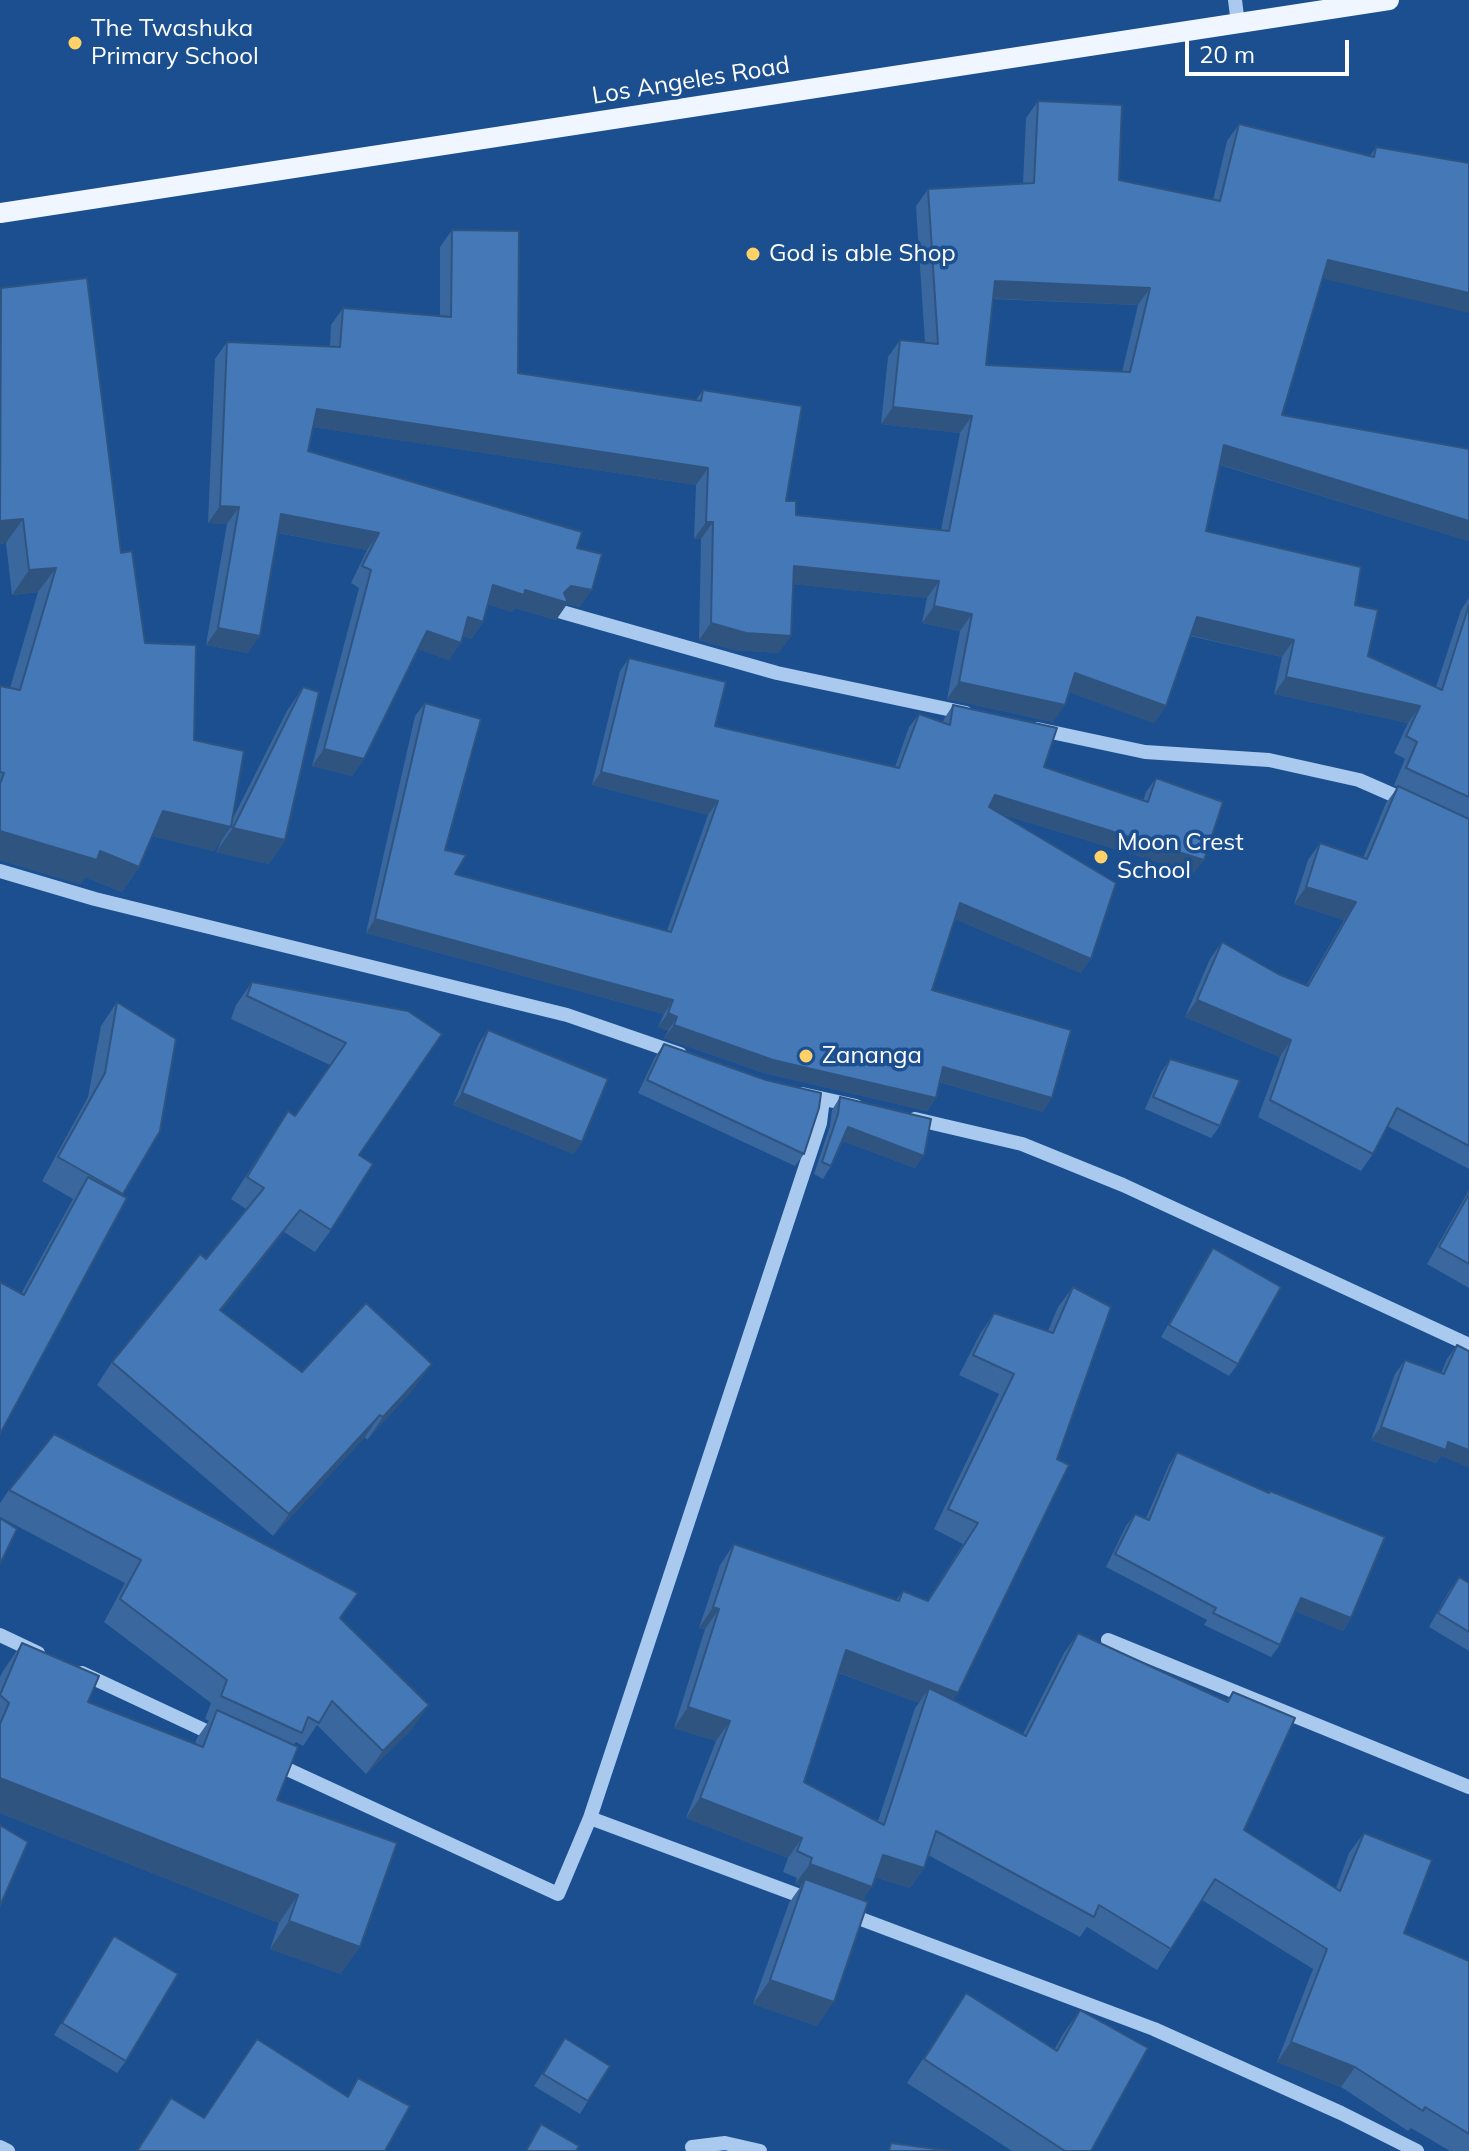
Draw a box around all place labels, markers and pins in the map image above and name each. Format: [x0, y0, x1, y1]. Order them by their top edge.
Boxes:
place label: The Twashuka Primary School [91, 15, 259, 71]
marker: The Twashuka Primary School [66, 34, 84, 52]
place label: God is able Shop [769, 240, 956, 268]
marker: God is able Shop [744, 245, 762, 263]
place label: Moon Crest School [1117, 829, 1244, 885]
marker: Moon Crest School [1092, 848, 1110, 866]
place label: Zananga [822, 1042, 922, 1070]
marker: Zananga [797, 1047, 815, 1065]

